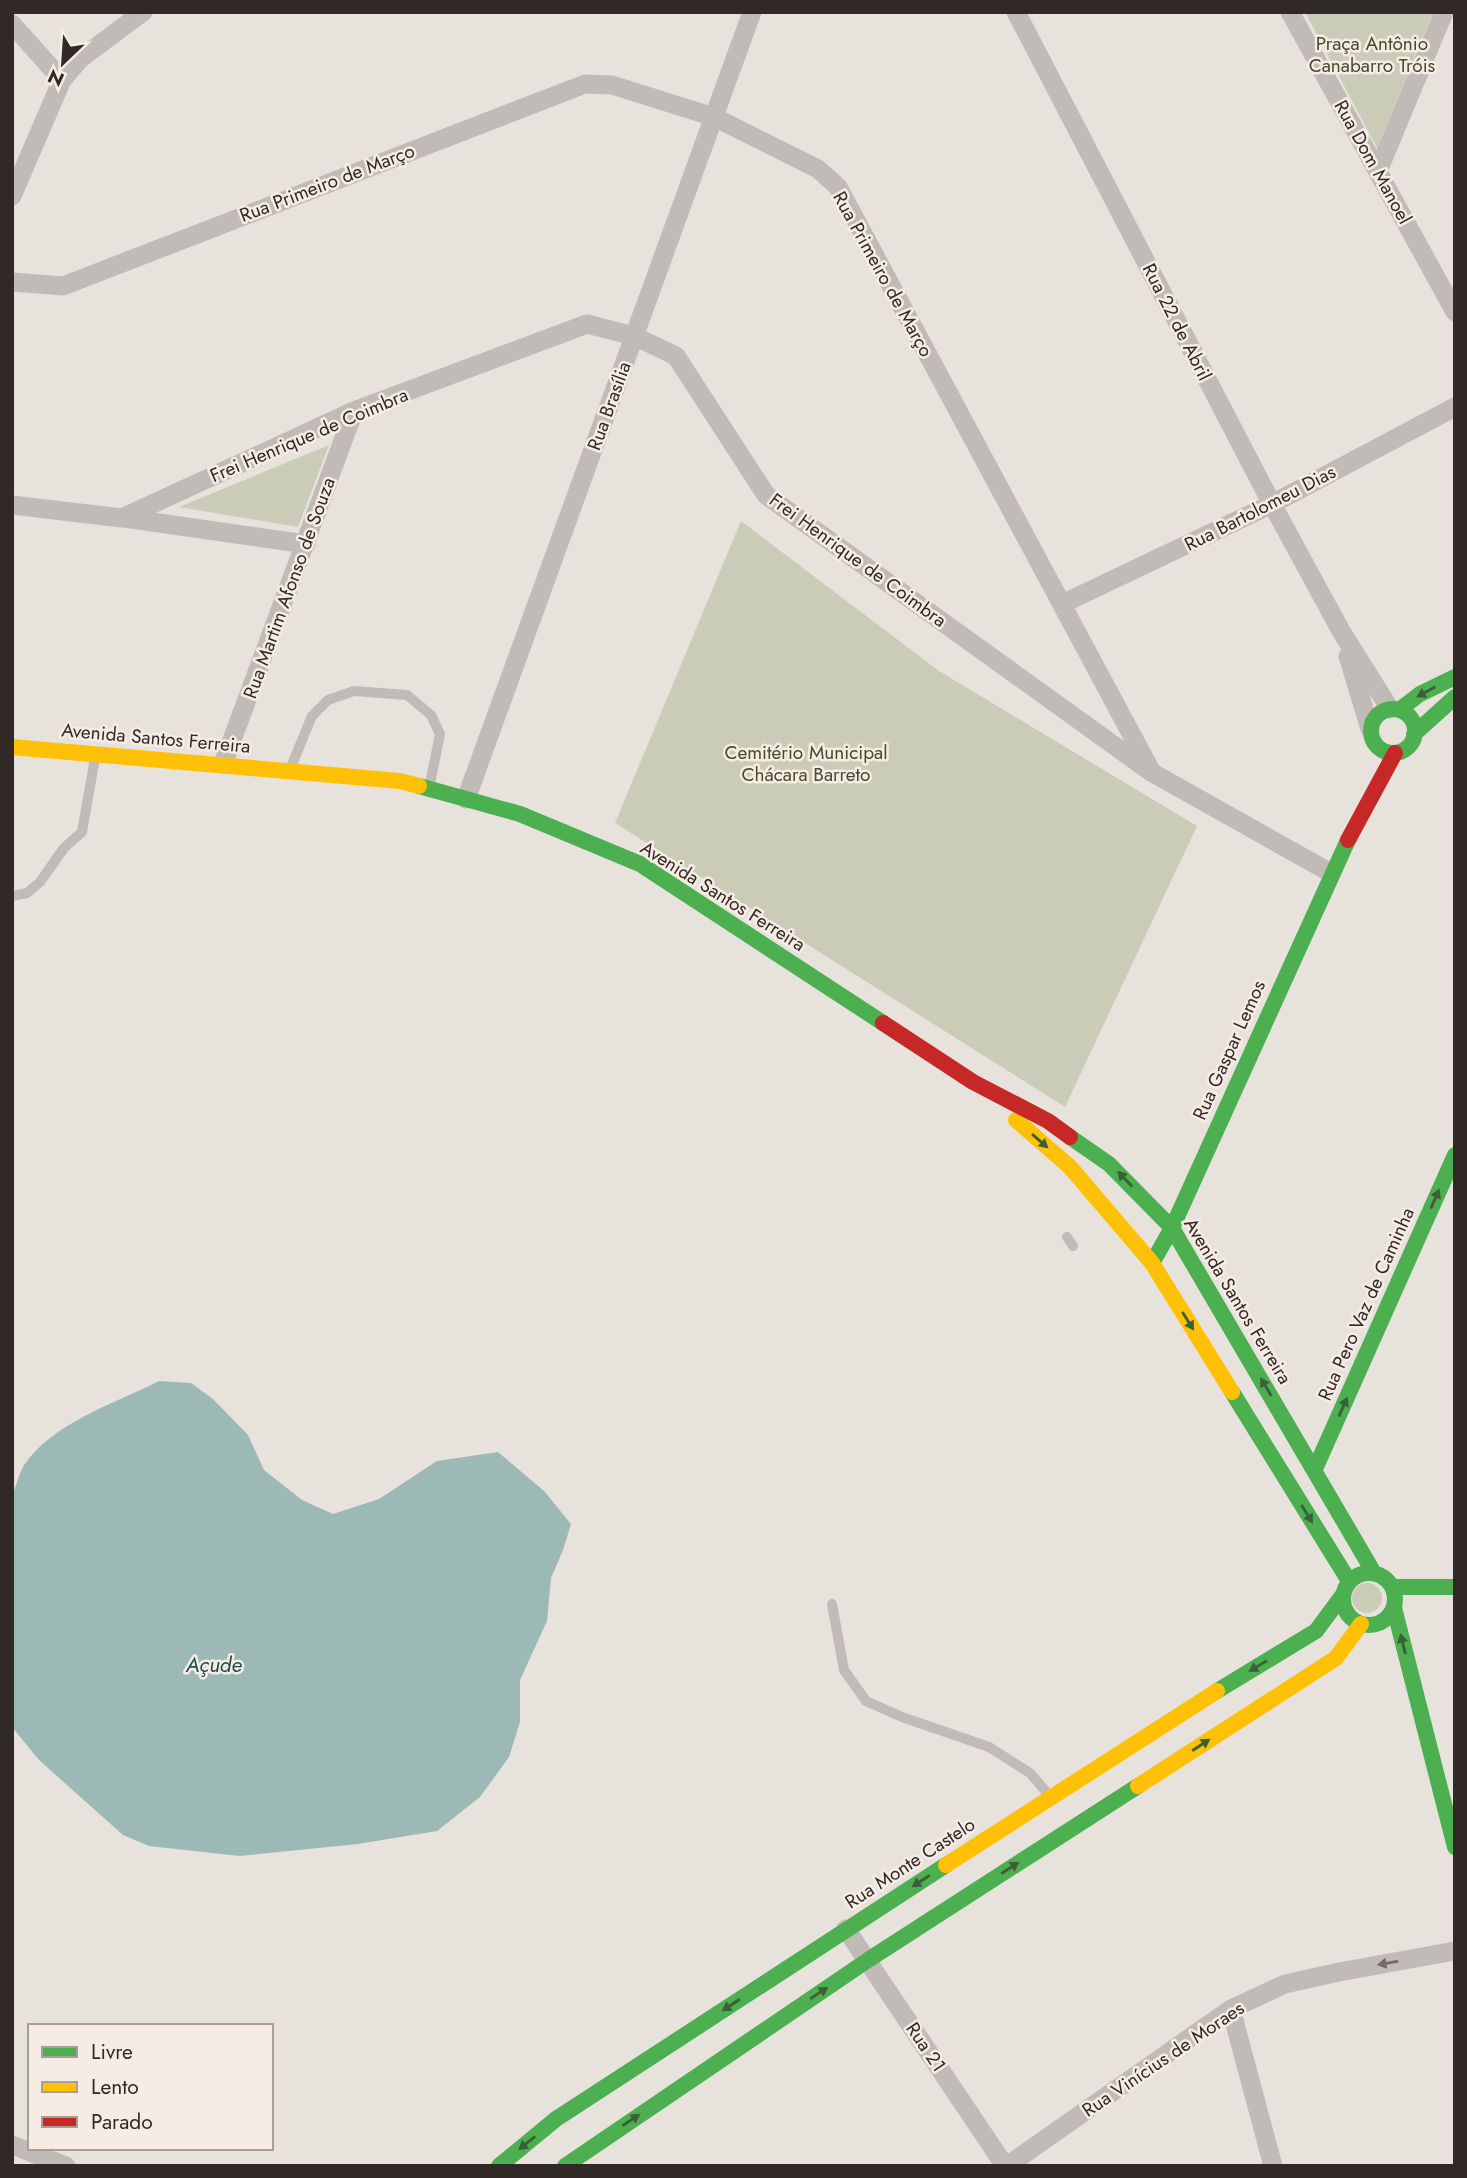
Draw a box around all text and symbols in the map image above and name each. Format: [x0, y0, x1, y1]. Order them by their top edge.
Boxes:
north arrow [28, 28, 98, 98]
park label: Praça Antônio Canabarro Tróis [1309, 30, 1436, 79]
text: N [43, 63, 69, 93]
street label: Rua Dom Manoel [1328, 95, 1418, 229]
street label: Rua Primeiro de Março [236, 137, 418, 229]
street label: Rua Primeiro de Março [826, 186, 940, 362]
street label: Rua 22 de Abril [1136, 259, 1218, 385]
street label: Rua Brasília [580, 358, 638, 454]
street label: Frei Henrique de Coimbra [206, 381, 412, 489]
street label: Rua Bartolomeu Dias [1180, 458, 1341, 558]
street label: Rua Martim Afonso de Souza [236, 474, 342, 702]
street label: Frei Henrique de Coimbra [764, 487, 952, 633]
one-way arrow [1416, 686, 1436, 698]
street label: Avenida Santos Ferreira [60, 716, 252, 760]
park label: Cemitério Municipal Chácara Barreto [724, 739, 888, 788]
street label: Avenida Santos Ferreira [635, 834, 811, 958]
street label: Rua Gaspar Lemos [1186, 976, 1272, 1124]
one-way arrow [1031, 1133, 1049, 1149]
one-way arrow [1116, 1171, 1133, 1188]
one-way arrow [1429, 1189, 1441, 1209]
street label: Rua Pero Vaz de Caminha [1311, 1203, 1421, 1405]
street label: Avenida Santos Ferreira [1178, 1213, 1298, 1389]
one-way arrow [1182, 1311, 1194, 1330]
one-way arrow [1259, 1377, 1272, 1396]
one-way arrow [1337, 1397, 1349, 1417]
one-way arrow [1301, 1505, 1314, 1524]
one-way arrow [1397, 1633, 1408, 1655]
water label: Açude [185, 1650, 242, 1680]
one-way arrow [1248, 1660, 1267, 1673]
one-way arrow [1191, 1739, 1210, 1752]
street label: Rua Monte Castelo [840, 1811, 980, 1915]
one-way arrow [1000, 1862, 1019, 1875]
one-way arrow [912, 1874, 931, 1887]
one-way arrow [1377, 1958, 1399, 1969]
one-way arrow [809, 1986, 829, 1999]
street label: Rua Vinícius de Moraes [1077, 1994, 1250, 2123]
one-way arrow [722, 1998, 740, 2012]
street label: Rua 21 [899, 2017, 953, 2077]
legend [28, 2024, 273, 2150]
text: Livre [91, 2037, 133, 2067]
text: Lento [91, 2072, 139, 2102]
text: Parado [91, 2107, 153, 2137]
one-way arrow [621, 2114, 640, 2127]
one-way arrow [519, 2135, 537, 2150]

